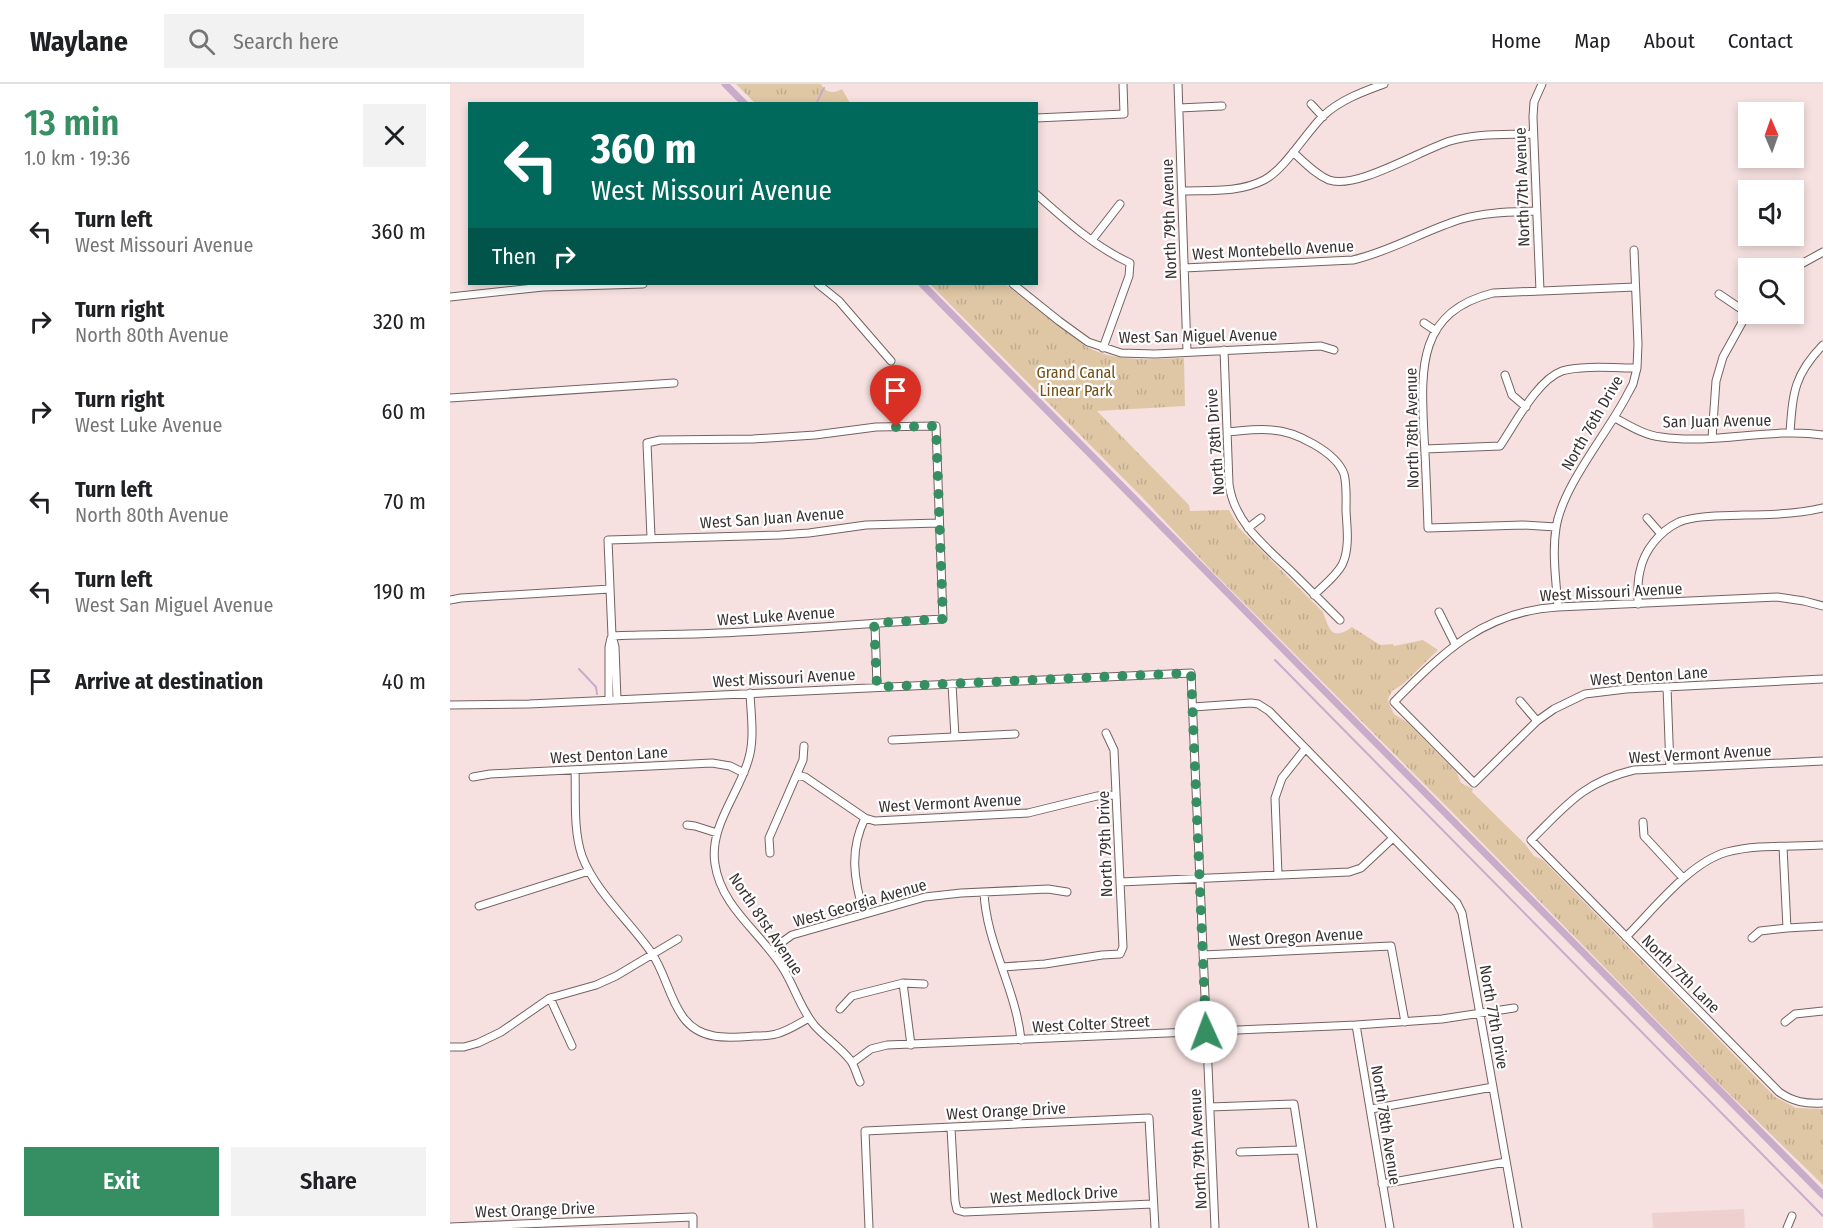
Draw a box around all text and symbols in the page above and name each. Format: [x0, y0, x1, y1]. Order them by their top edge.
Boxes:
search box [164, 14, 584, 68]
text: Waylane [30, 25, 128, 58]
icon: search [185, 25, 218, 58]
text: Search here [233, 28, 339, 55]
text: Home [1491, 28, 1541, 54]
text: Map [1574, 28, 1611, 54]
text: About [1644, 28, 1695, 54]
text: Contact [1728, 28, 1793, 54]
text: 13 min [24, 101, 119, 145]
north arrow [1738, 102, 1804, 168]
map controls [1738, 102, 1804, 324]
button: close [363, 104, 426, 167]
text: 360 m [591, 124, 697, 174]
icon: left [492, 126, 570, 204]
street label: North 77th Avenue [1510, 127, 1534, 247]
text: 1.0 km · 19:36 [24, 146, 130, 170]
street label: North 79th Avenue [1157, 158, 1181, 280]
text: West Missouri Avenue [591, 175, 832, 207]
button: sound [1738, 180, 1804, 246]
text: Turn left [75, 206, 153, 233]
icon: left [24, 215, 57, 248]
text: 360 m [372, 218, 426, 245]
text: West Missouri Avenue [75, 233, 253, 257]
street label: West Montebello Avenue [1192, 236, 1354, 264]
icon: right [548, 240, 581, 273]
text: Then [492, 243, 536, 270]
button: search [1738, 258, 1804, 324]
text: Turn right [75, 296, 164, 323]
icon: right [24, 305, 57, 338]
text: 320 m [373, 308, 426, 335]
text: North 80th Avenue [75, 323, 229, 347]
street label: West San Miguel Avenue [1119, 325, 1278, 347]
park label: Grand Canal Linear Park [1036, 363, 1116, 400]
pin [870, 365, 921, 427]
street label: North 78th Avenue [1401, 367, 1423, 489]
street label: North 76th Drive [1557, 372, 1627, 474]
icon: arrive [879, 374, 912, 407]
text: Turn right [75, 386, 164, 413]
street label: North 78th Drive [1202, 388, 1228, 496]
icon: right [24, 395, 57, 428]
text: 60 m [382, 398, 426, 425]
street label: San Juan Avenue [1662, 411, 1772, 431]
text: West Luke Avenue [75, 413, 222, 437]
text: Turn left [75, 476, 153, 503]
icon: left [24, 485, 57, 518]
text: 70 m [384, 488, 426, 515]
text: North 80th Avenue [75, 503, 229, 527]
street label: West San Juan Avenue [699, 503, 845, 533]
text: Turn left [75, 566, 153, 593]
icon: left [24, 575, 57, 608]
text: 190 m [373, 578, 426, 605]
street label: West Missouri Avenue [1539, 579, 1683, 605]
text: West San Miguel Avenue [75, 593, 273, 617]
street label: West Luke Avenue [717, 602, 836, 630]
street label: West Denton Lane [1590, 662, 1709, 690]
icon: arrive [24, 665, 57, 698]
street label: West Missouri Avenue [712, 665, 856, 691]
text: Arrive at destination [75, 668, 263, 695]
text: 40 m [382, 668, 426, 695]
street label: West Vermont Avenue [1628, 741, 1772, 767]
street label: West Denton Lane [550, 742, 668, 768]
street label: West Vermont Avenue [878, 790, 1022, 816]
street label: North 79th Drive [1094, 790, 1116, 898]
street label: North 81st Avenue [725, 869, 807, 979]
street label: West Georgia Avenue [791, 875, 929, 931]
street label: West Oregon Avenue [1228, 924, 1364, 950]
street label: North 77th Lane [1638, 931, 1724, 1017]
street label: North 77th Drive [1475, 963, 1513, 1071]
position arrow [1174, 1000, 1238, 1064]
street label: West Colter Street [1032, 1011, 1151, 1037]
street label: North 78th Avenue [1367, 1064, 1405, 1186]
street label: North 79th Avenue [1185, 1088, 1211, 1210]
street label: West Orange Drive [946, 1098, 1066, 1124]
button: Exit [24, 1147, 219, 1216]
button: Share [231, 1147, 426, 1216]
street label: West Medlock Drive [990, 1182, 1118, 1208]
street label: West Orange Drive [475, 1198, 595, 1222]

